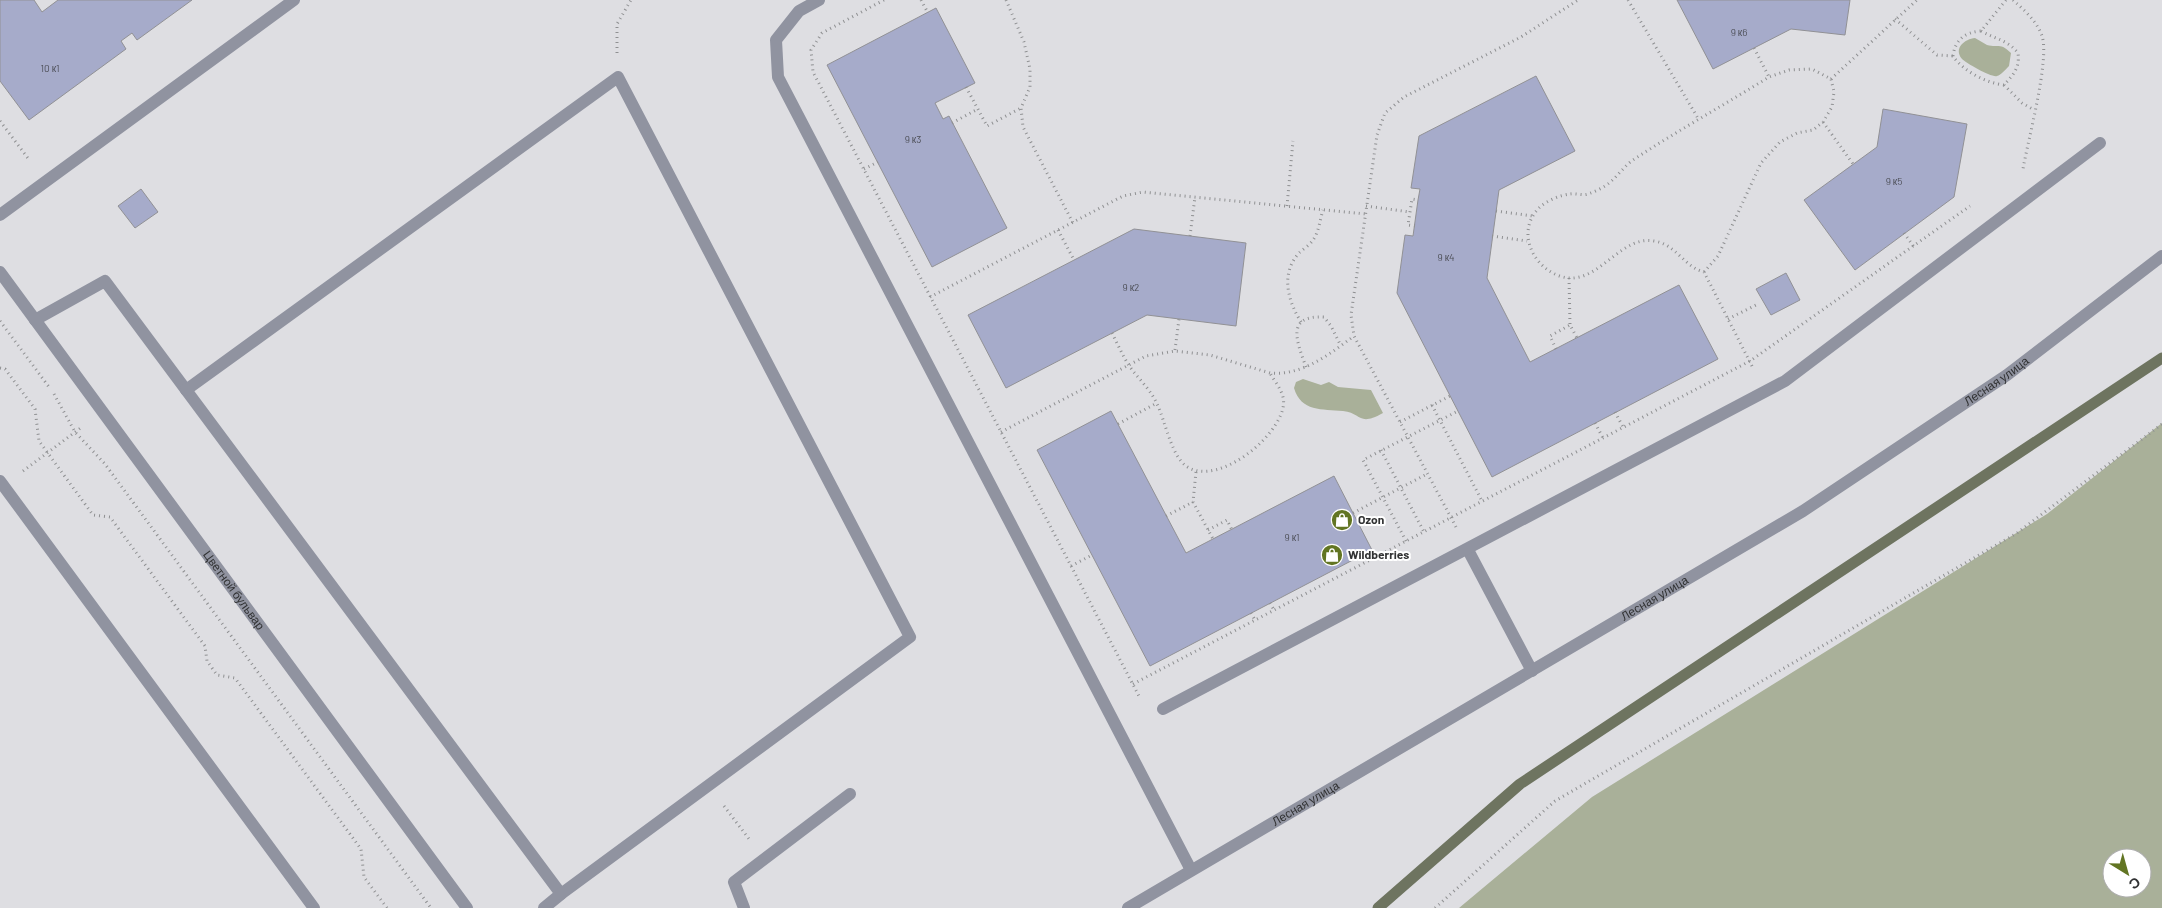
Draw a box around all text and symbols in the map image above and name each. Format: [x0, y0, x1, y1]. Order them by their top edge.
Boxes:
house number: 9 к6 [1731, 26, 1747, 38]
house number: 10 к1 [40, 62, 60, 74]
house number: 9 к3 [905, 133, 921, 145]
house number: 9 к5 [1886, 175, 1902, 187]
house number: 9 к4 [1437, 251, 1455, 263]
house number: 9 к2 [1123, 281, 1139, 293]
street label: Лесная улица [1961, 353, 2031, 408]
shop icon: Ozon [1330, 508, 1354, 532]
place label: Ozon [1358, 512, 1384, 526]
house number: 9 к1 [1284, 531, 1300, 543]
shop icon: Wildberries [1320, 543, 1344, 567]
place label: Wildberries [1348, 547, 1409, 561]
street label: Цветной бульвар [200, 548, 268, 633]
street label: Лесная улица [1618, 572, 1691, 623]
street label: Лесная улица [1269, 777, 1342, 828]
north arrow [2102, 848, 2152, 898]
text: С [2126, 874, 2144, 894]

